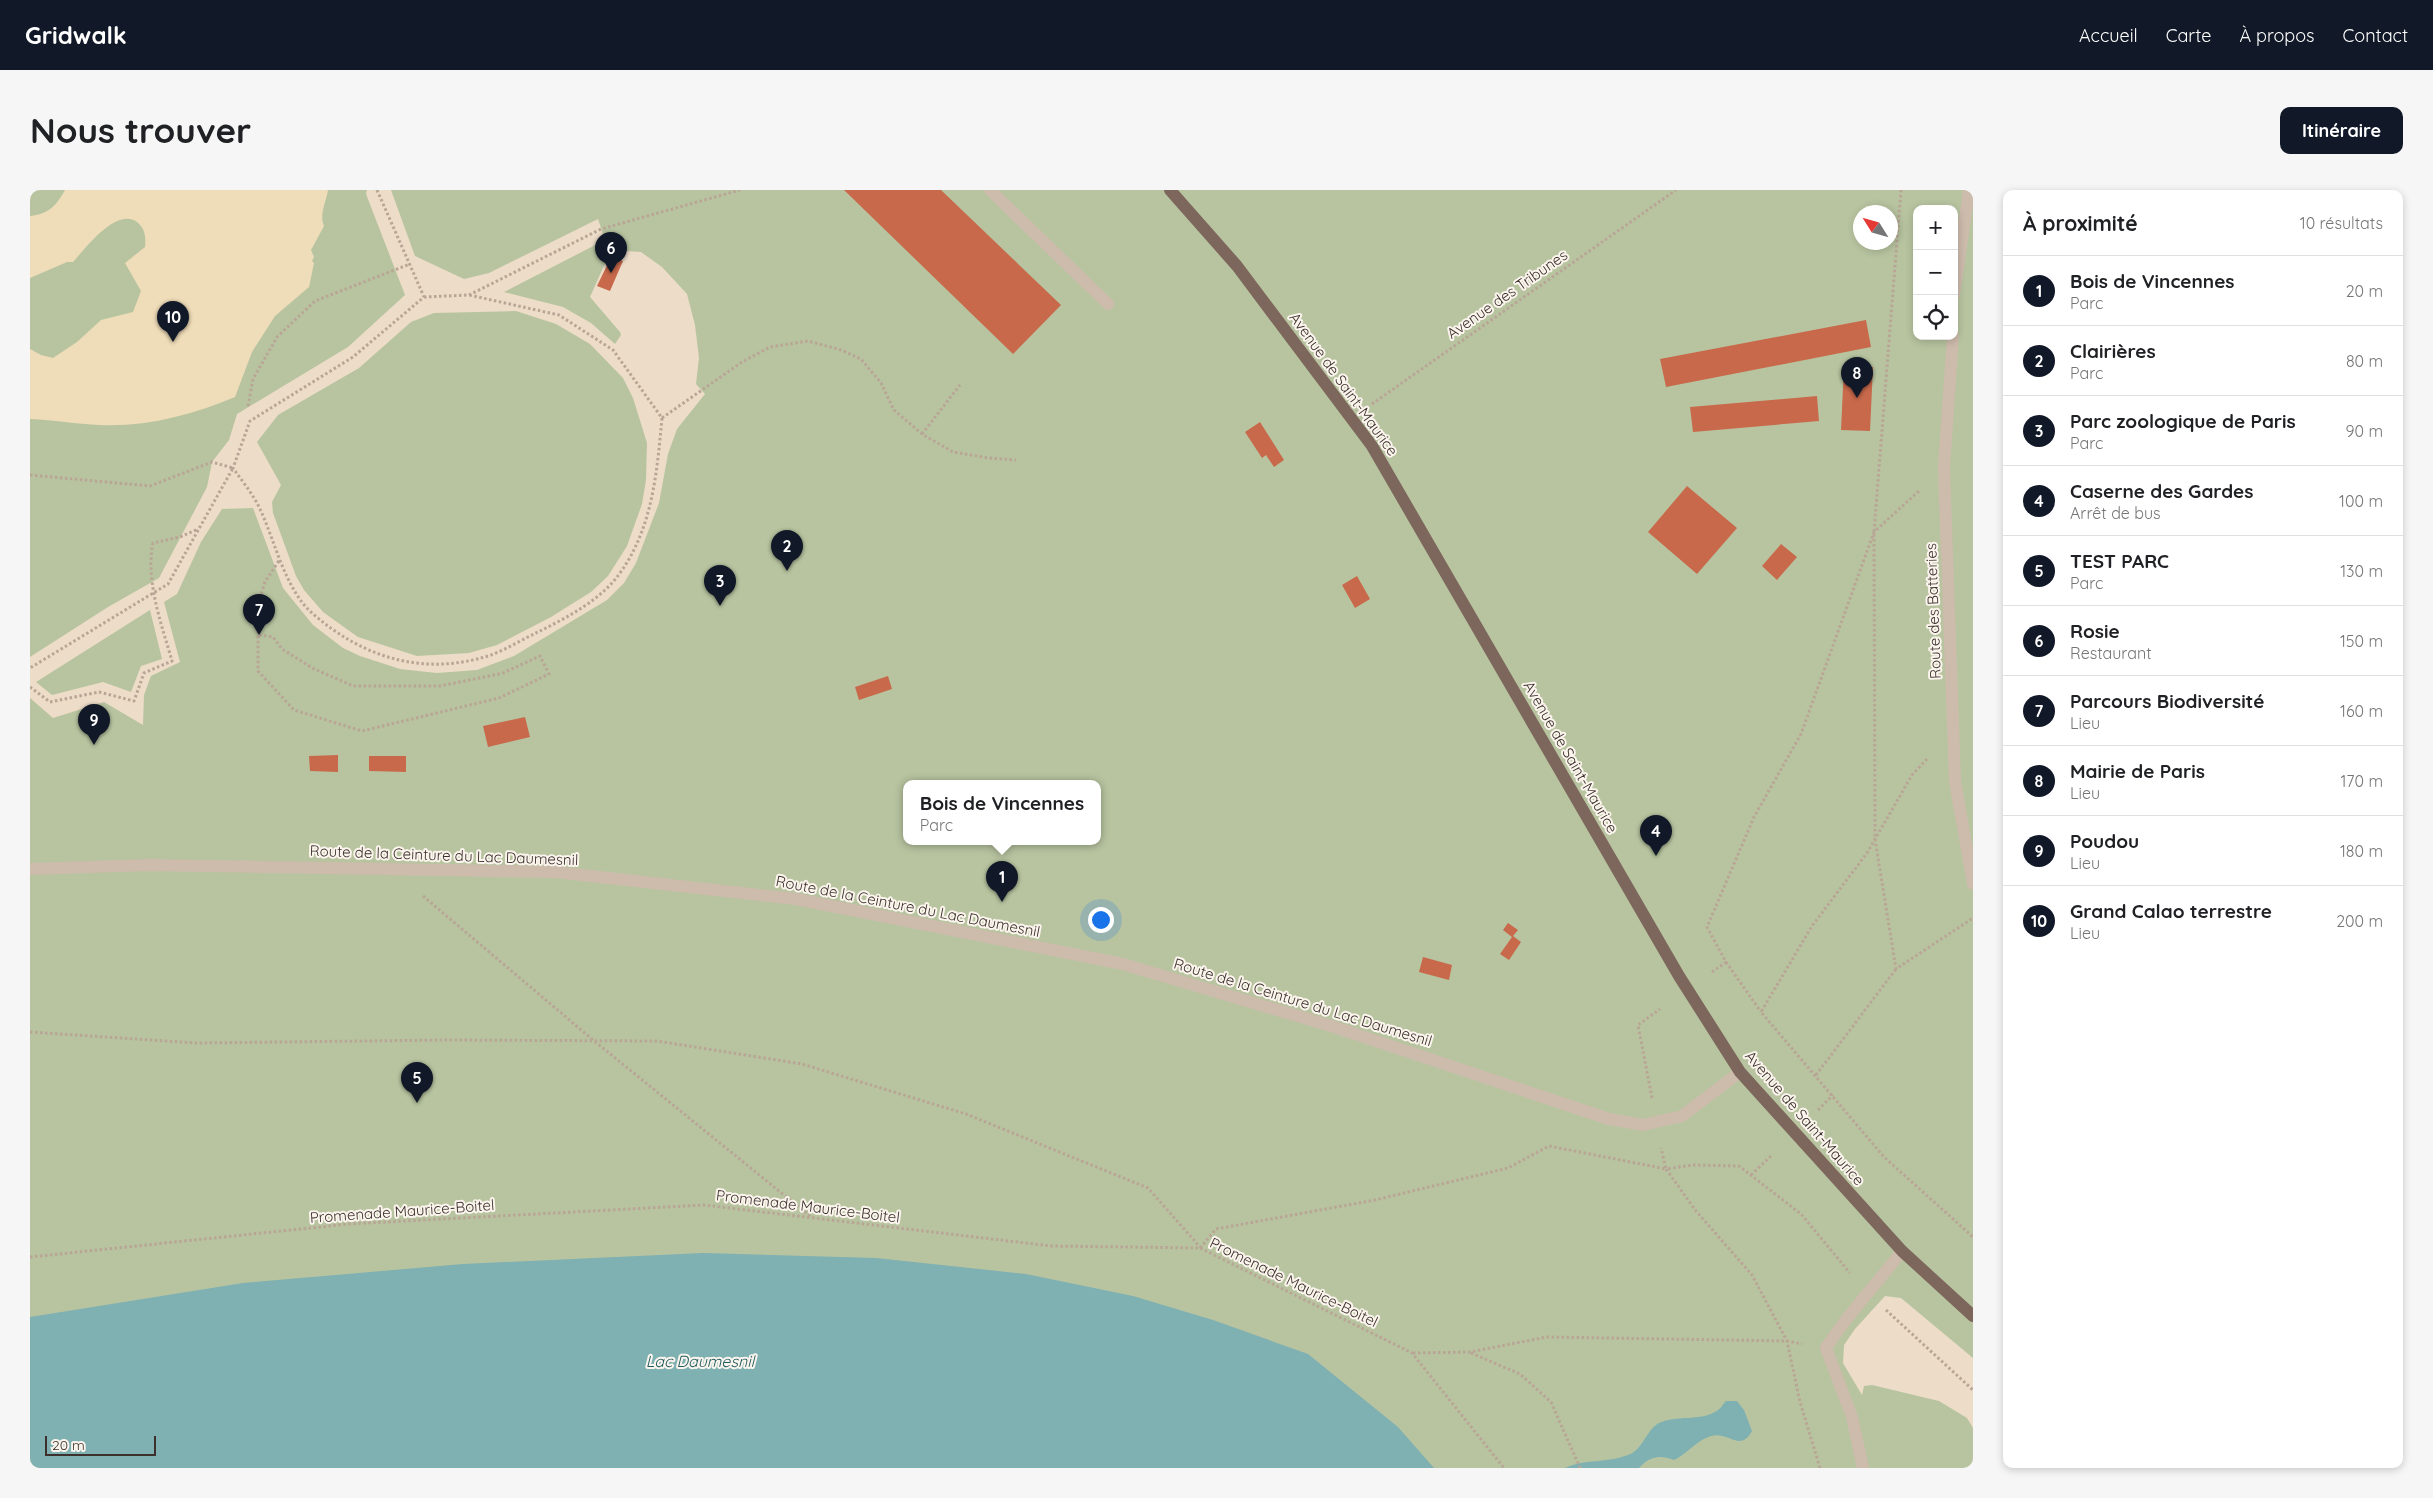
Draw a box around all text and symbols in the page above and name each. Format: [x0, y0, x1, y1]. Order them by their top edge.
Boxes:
text: Gridwalk [25, 20, 127, 50]
text: Accueil [2079, 24, 2138, 47]
text: Carte [2166, 24, 2211, 47]
text: À propos [2239, 24, 2315, 47]
text: Contact [2343, 24, 2408, 47]
button: Itinéraire [2280, 107, 2403, 154]
text: Nous trouver [30, 108, 251, 152]
north arrow [1853, 205, 1898, 250]
map controls [1913, 205, 1958, 340]
button: + [1913, 205, 1958, 250]
text: À proximité [2023, 210, 2138, 236]
text: 10 résultats [2300, 213, 2383, 233]
pin: 6 [595, 232, 627, 273]
street label: Avenue des Tribunes [1443, 245, 1571, 343]
button: − [1913, 250, 1958, 295]
text: Bois de Vincennes [2070, 269, 2235, 293]
text: 1 [2036, 281, 2042, 301]
text: 20 m [2346, 281, 2383, 301]
text: Parc [2070, 293, 2103, 313]
button: locate [1913, 295, 1958, 340]
pin: 10 [157, 301, 189, 342]
street label: Avenue de Saint-Maurice [1286, 309, 1402, 459]
text: Clairières [2070, 339, 2156, 363]
text: 2 [2034, 351, 2044, 371]
text: 80 m [2346, 351, 2383, 371]
pin: 8 [1841, 357, 1873, 398]
text: Parc [2070, 363, 2103, 383]
text: Parc zoologique de Paris [2070, 409, 2296, 433]
text: 3 [2035, 421, 2043, 441]
text: 90 m [2346, 421, 2383, 441]
text: Parc [2070, 433, 2103, 453]
text: Caserne des Gardes [2070, 479, 2253, 503]
text: 4 [2034, 491, 2044, 511]
text: 100 m [2339, 491, 2383, 511]
text: Arrêt de bus [2070, 503, 2161, 523]
pin: 2 [771, 530, 803, 571]
street label: Route des Batteries [1921, 543, 1945, 679]
text: TEST PARC [2070, 549, 2169, 573]
text: 5 [2034, 561, 2044, 581]
text: 130 m [2340, 561, 2383, 581]
pin: 3 [704, 565, 736, 606]
text: Parc [2070, 573, 2103, 593]
pin: 7 [243, 594, 275, 635]
text: Rosie [2070, 619, 2120, 643]
text: 6 [2035, 631, 2043, 651]
text: 150 m [2340, 631, 2383, 651]
text: Restaurant [2070, 643, 2152, 663]
street label: Avenue de Saint-Maurice [1520, 678, 1622, 836]
text: Parcours Biodiversité [2070, 689, 2265, 713]
text: 7 [2035, 701, 2043, 721]
text: 160 m [2340, 701, 2383, 721]
pin: 9 [78, 704, 110, 745]
text: Lieu [2070, 713, 2100, 733]
text: Mairie de Paris [2070, 759, 2205, 783]
text: 8 [2035, 771, 2043, 791]
text: 170 m [2340, 771, 2383, 791]
popup [903, 780, 1101, 845]
text: Lieu [2070, 783, 2100, 803]
text: Bois de Vincennes [920, 791, 1084, 815]
text: Parc [920, 815, 953, 835]
pin: 4 [1640, 815, 1672, 856]
text: Poudou [2070, 829, 2139, 853]
street label: Route de la Ceinture du Lac Daumesnil [309, 841, 579, 869]
text: 9 [2034, 841, 2044, 861]
text: 180 m [2340, 841, 2383, 861]
text: Lieu [2070, 853, 2100, 873]
pin: 1 [986, 861, 1018, 902]
street label: Route de la Ceinture du Lac Daumesnil [774, 871, 1042, 941]
text: Grand Calao terrestre [2070, 899, 2272, 923]
your location [1088, 907, 1114, 933]
text: 10 [2031, 911, 2047, 931]
text: 200 m [2336, 911, 2383, 931]
text: Lieu [2070, 923, 2100, 943]
street label: Route de la Ceinture du Lac Daumesnil [1172, 954, 1434, 1050]
street label: Avenue de Saint-Maurice [1741, 1047, 1869, 1189]
pin: 5 [401, 1062, 433, 1103]
street label: Promenade Maurice-Boitel [715, 1185, 901, 1227]
street label: Promenade Maurice-Boitel [309, 1195, 495, 1227]
street label: Promenade Maurice-Boitel [1207, 1233, 1381, 1331]
water label: Lac Daumesnil [646, 1351, 757, 1371]
scale bar [45, 1433, 156, 1456]
text: 20 m [52, 1436, 85, 1454]

